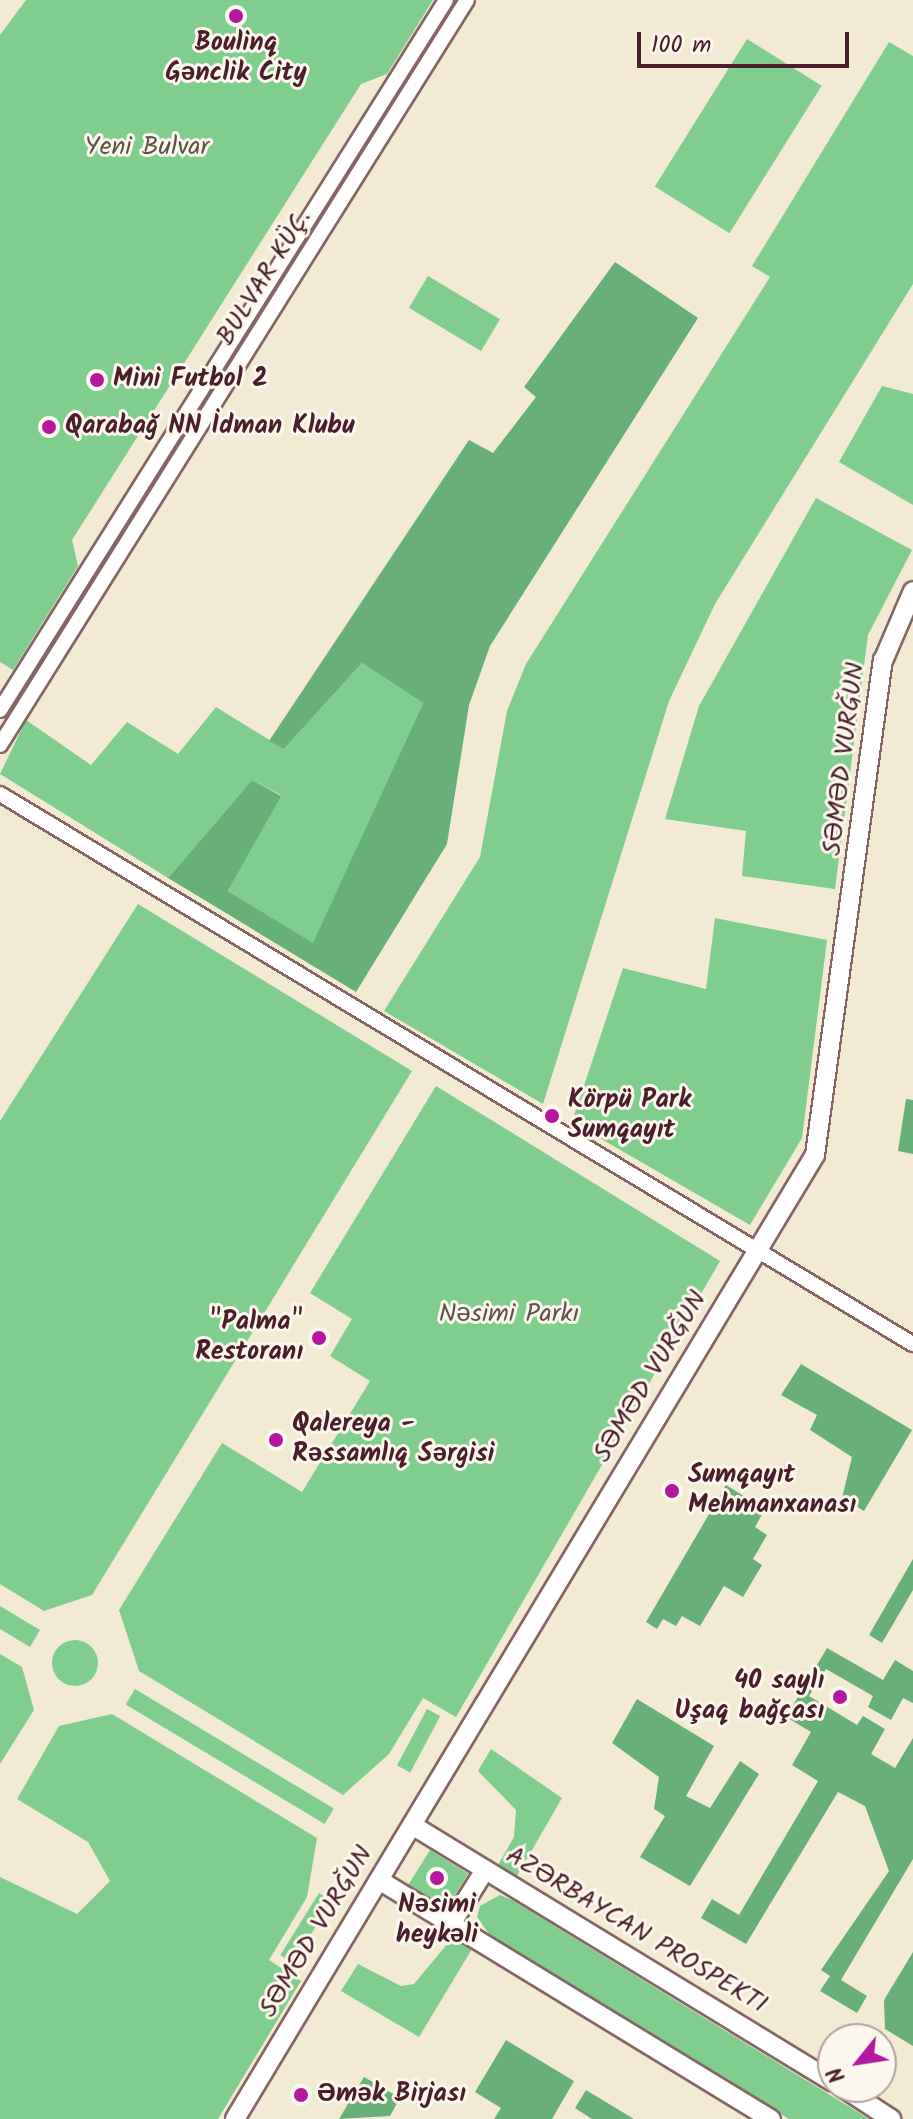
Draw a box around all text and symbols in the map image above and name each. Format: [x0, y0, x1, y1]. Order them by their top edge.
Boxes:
marker: Boulinq Gənclik City [227, 7, 245, 25]
scale bar [641, 16, 853, 66]
text: 100 m [651, 26, 711, 65]
place label: Boulinq Gənclik City [165, 28, 307, 90]
park label: Yeni Bulvar [85, 132, 209, 164]
street label: BULVAR KÜÇ. [211, 204, 319, 352]
place label: Mini Futbol 2 [113, 364, 268, 396]
marker: Mini Futbol 2 [88, 371, 106, 389]
place label: Qarabağ NN İdman Klubu [65, 411, 355, 443]
marker: Qarabağ NN İdman Klubu [40, 418, 58, 436]
street label: SƏMƏD VURĞUN [818, 661, 872, 857]
place label: Körpü Park Sumqayıt [568, 1085, 691, 1146]
marker: Körpü Park Sumqayıt [543, 1107, 561, 1125]
street label: SƏMƏD VURĞUN [588, 1286, 714, 1468]
park label: Nəsimi Parkı [439, 1299, 579, 1331]
place label: "Palma" Restoranı [195, 1307, 303, 1368]
marker: "Palma" Restoranı [310, 1329, 328, 1347]
place label: Qalereya - Rəssamlıq Sərgisi [292, 1409, 494, 1470]
marker: Qalereya - Rəssamlıq Sərgisi [267, 1431, 285, 1449]
place label: Sumqayıt Mehmanxanası [688, 1460, 856, 1522]
marker: Sumqayıt Mehmanxanası [663, 1482, 681, 1500]
place label: 40 saylı Uşaq bağçası [674, 1666, 824, 1728]
marker: 40 saylı Uşaq bağçası [831, 1688, 849, 1706]
street label: SƏMƏD VURĞUN [254, 1841, 380, 2023]
street label: AZƏRBAYCAN PROSPEKTI [500, 1841, 772, 2021]
marker: Nəsimi heykəli [428, 1869, 446, 1887]
place label: Nəsimi heykəli [396, 1890, 478, 1952]
north arrow [817, 2023, 897, 2103]
text: N [819, 2059, 856, 2089]
place label: Əmək Birjası [317, 2079, 466, 2111]
marker: Əmək Birjası [292, 2086, 310, 2104]

